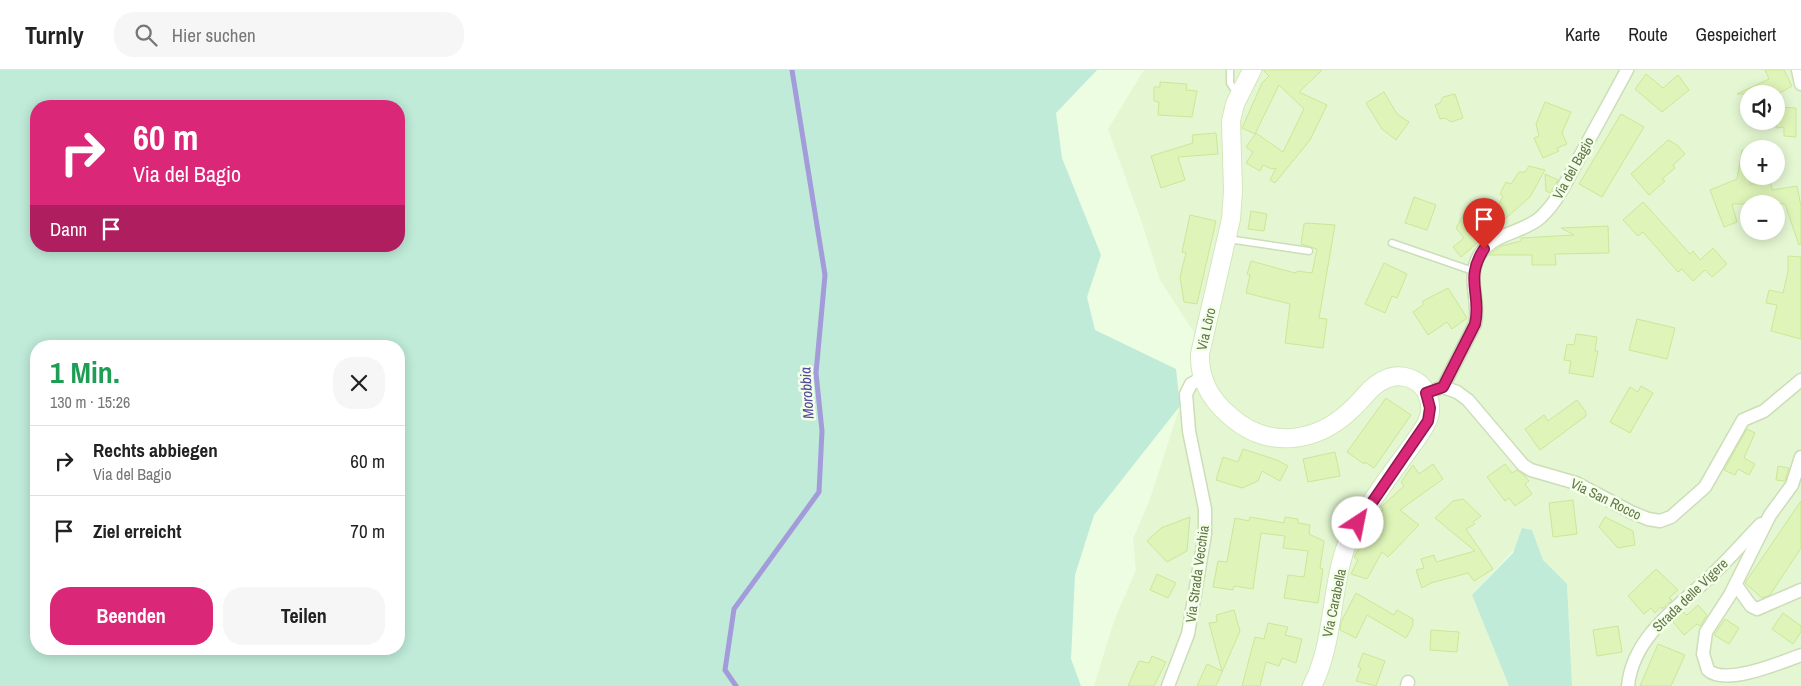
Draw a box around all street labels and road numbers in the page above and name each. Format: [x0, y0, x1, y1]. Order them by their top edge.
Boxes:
street label: Via del Bagio [1548, 134, 1598, 202]
street label: Via Lôro [1192, 306, 1220, 352]
street label: Via San Rocco [1568, 474, 1644, 524]
street label: Via Strada Vecchia [1181, 524, 1213, 624]
street label: Strada delle Vigere [1648, 554, 1732, 636]
street label: Via Carabella [1318, 567, 1350, 639]

